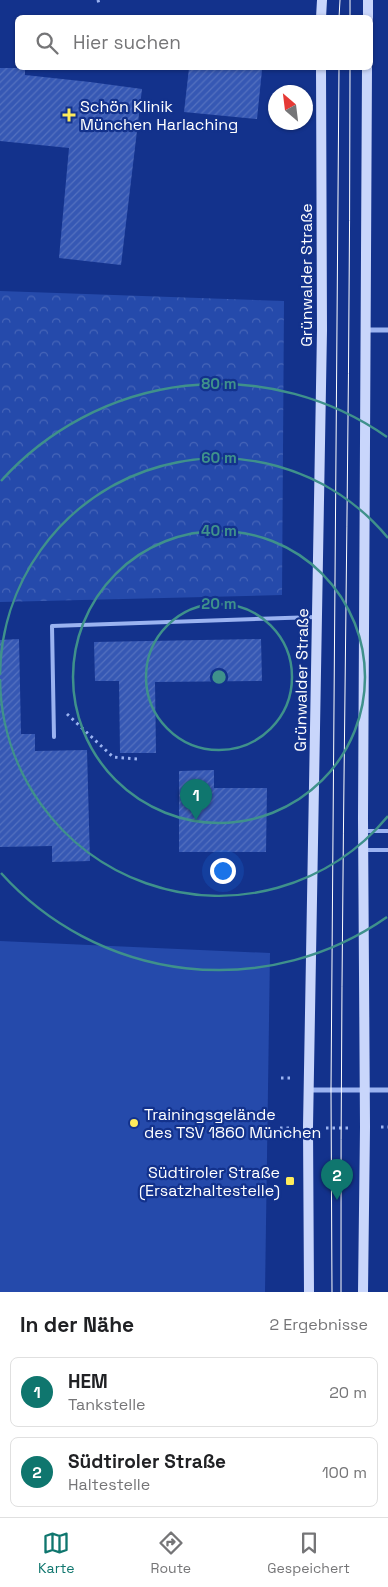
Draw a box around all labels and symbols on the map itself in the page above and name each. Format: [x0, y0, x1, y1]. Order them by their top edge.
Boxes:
north arrow [268, 85, 313, 130]
place label: Schön Klinik München Harlaching [80, 96, 238, 135]
marker: Schön Klinik München Harlaching [62, 108, 76, 122]
street label: Grünwalder Straße [296, 203, 317, 347]
text: 80 m [201, 374, 237, 393]
text: 60 m [201, 448, 237, 467]
text: 40 m [201, 521, 237, 540]
text: 20 m [201, 594, 237, 613]
street label: Grünwalder Straße [290, 608, 313, 752]
centre of rings [210, 668, 228, 686]
pin: 1 [180, 779, 212, 820]
your location [210, 858, 236, 884]
place label: Trainingsgelände des TSV 1860 München [144, 1104, 321, 1143]
marker: Trainingsgelände des TSV 1860 München [128, 1117, 140, 1129]
pin: 2 [321, 1159, 353, 1200]
place label: Südtiroler Straße (Ersatzhaltestelle) [139, 1162, 280, 1201]
marker: Südtiroler Straße (Ersatzhaltestelle) [284, 1175, 296, 1187]

